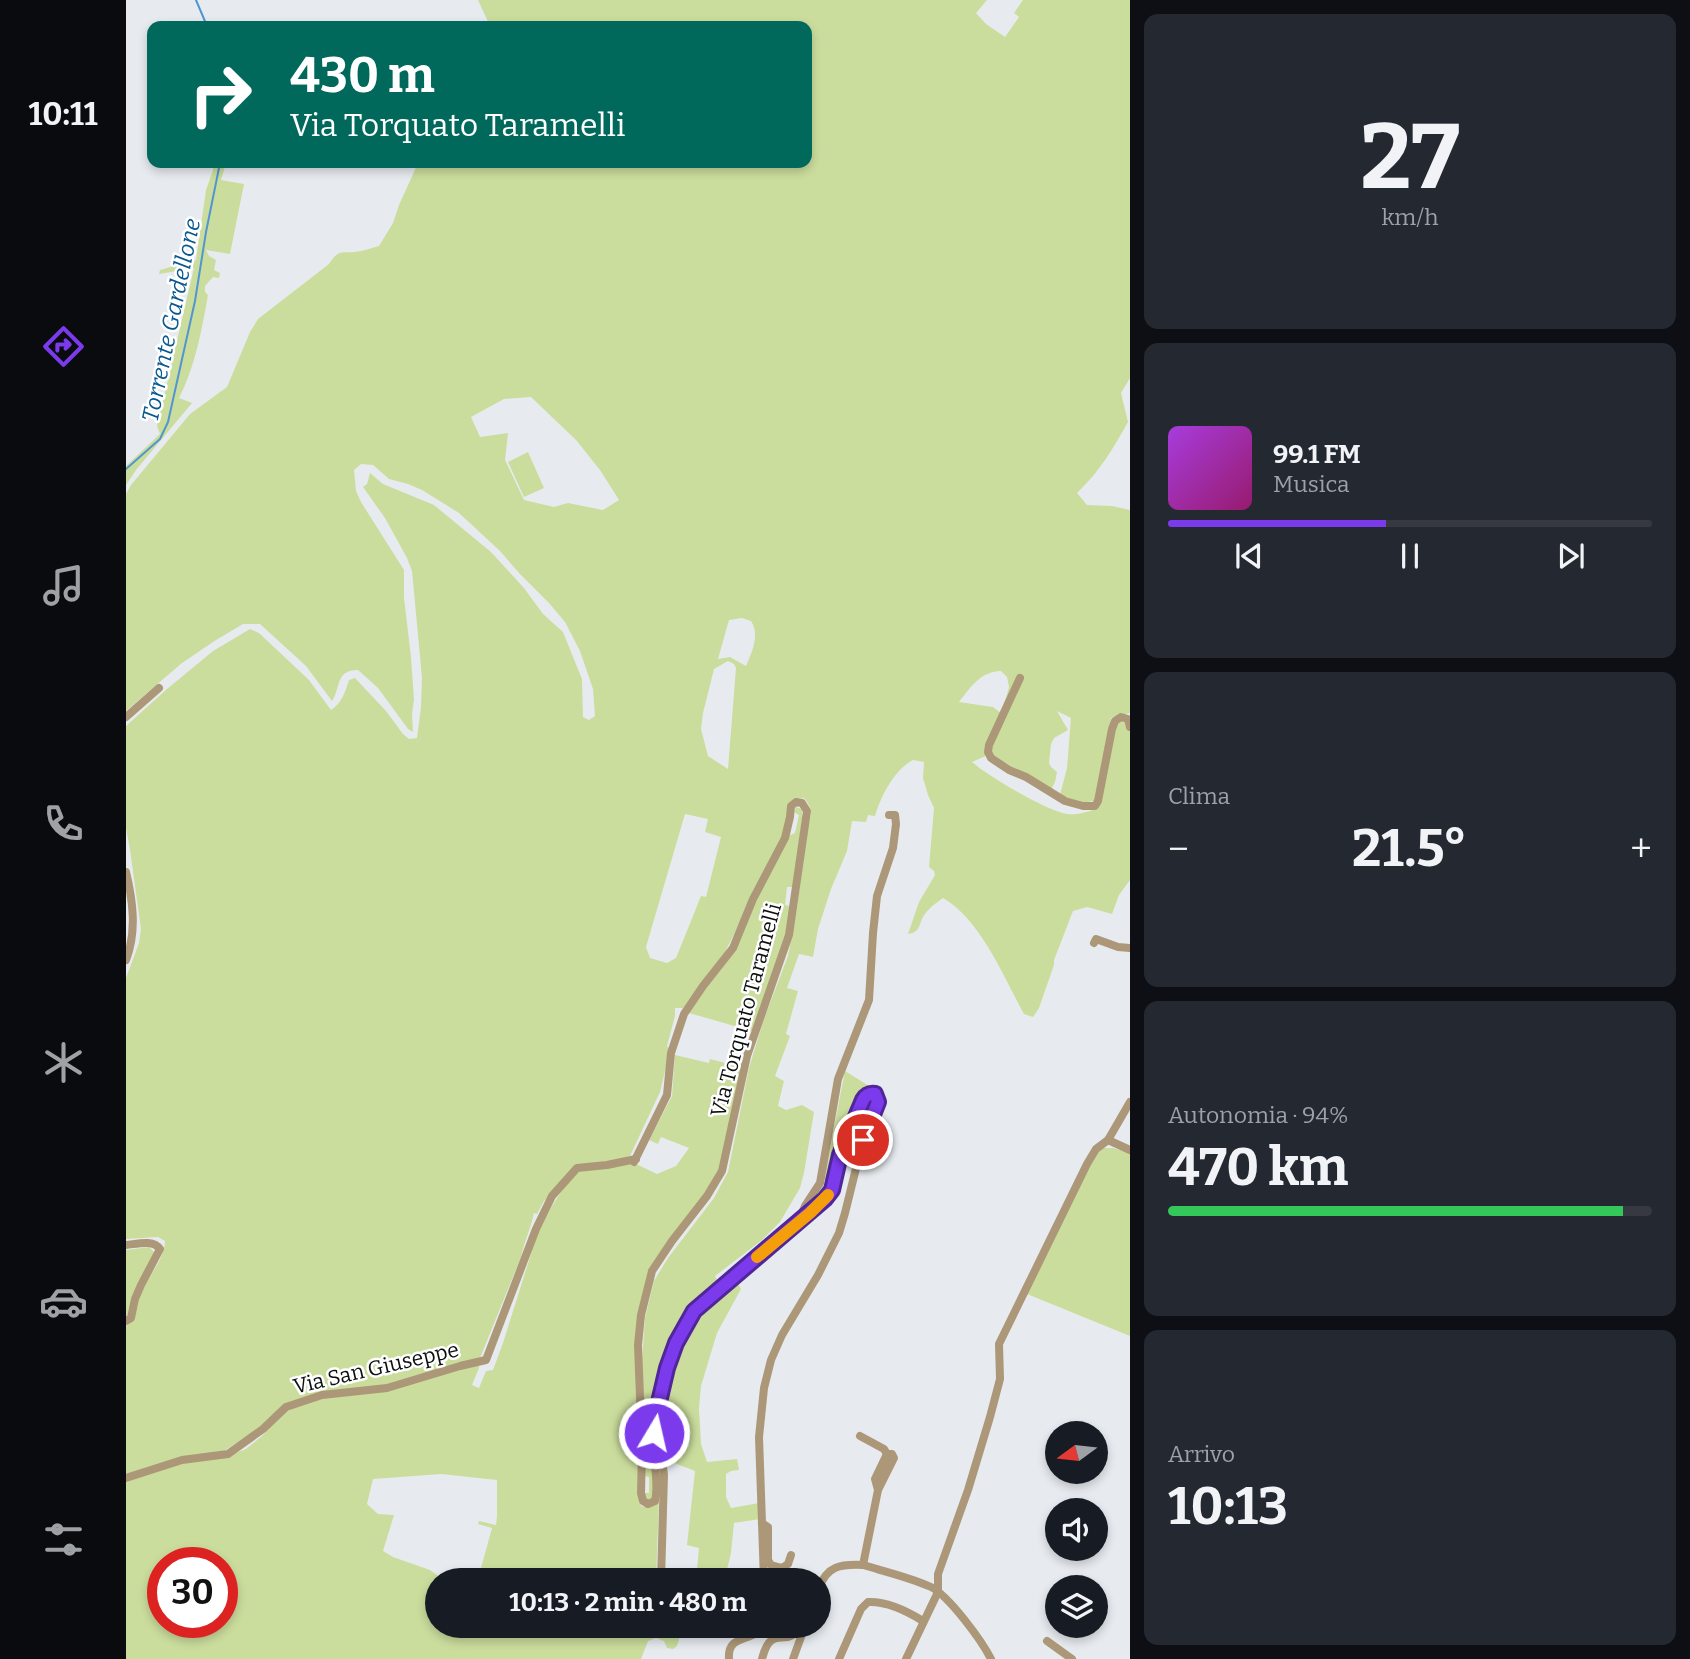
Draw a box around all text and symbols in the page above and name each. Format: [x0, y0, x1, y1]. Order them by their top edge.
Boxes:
text: 430 m [290, 46, 435, 105]
icon: right [175, 49, 266, 140]
text: 10:11 [28, 95, 98, 133]
text: 27 [1360, 103, 1460, 212]
text: Via Torquato Taramelli [290, 106, 626, 144]
text: km/h [1382, 203, 1438, 231]
water label: Torrente Gardellone [136, 215, 206, 424]
icon: directions [39, 322, 88, 371]
text: 99.1 FM [1273, 439, 1361, 470]
text: Musica [1273, 470, 1350, 498]
icon: previous [1230, 537, 1268, 575]
icon: pause [1391, 537, 1429, 575]
icon: next [1552, 537, 1590, 575]
icon: music [39, 561, 88, 610]
text: Clima [1168, 782, 1230, 810]
icon: phone [39, 799, 88, 848]
text: 21.5° [1352, 817, 1467, 880]
text: − [1168, 826, 1189, 872]
text: + [1630, 826, 1652, 872]
street label: Via Torquato Taramelli [705, 900, 787, 1120]
icon: climate [39, 1038, 88, 1087]
text: Autonomia · 94% [1168, 1101, 1348, 1129]
pin [833, 1110, 893, 1170]
icon: arrive [844, 1121, 882, 1159]
text: 470 km [1168, 1136, 1348, 1199]
icon: car [39, 1277, 88, 1326]
street label: Via San Giuseppe [291, 1336, 461, 1400]
position arrow [617, 1396, 691, 1470]
north arrow [1045, 1421, 1108, 1484]
map controls [1045, 1421, 1108, 1638]
text: Arrivo [1168, 1440, 1235, 1468]
text: 10:13 [1168, 1475, 1288, 1538]
button: sound [1045, 1498, 1108, 1561]
icon: filters [39, 1515, 88, 1564]
speed limit sign: 30 [147, 1547, 238, 1638]
button: layers [1045, 1575, 1108, 1638]
text: 10:13 · 2 min · 480 m [509, 1587, 747, 1618]

